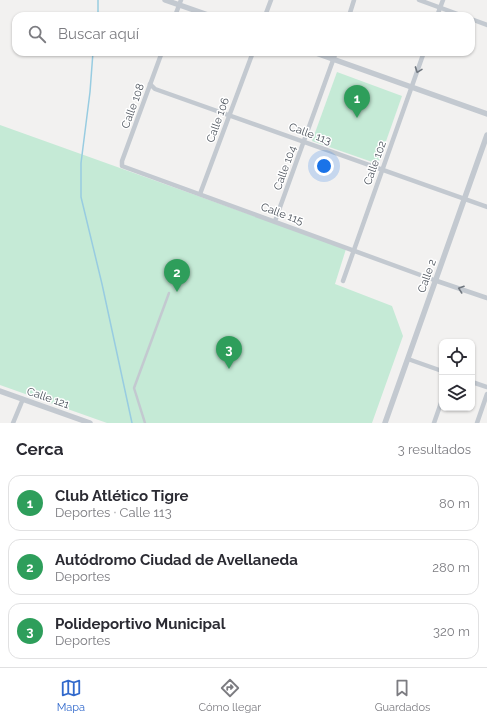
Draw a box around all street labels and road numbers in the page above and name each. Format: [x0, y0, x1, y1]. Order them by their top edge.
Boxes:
street label: Calle 108 [119, 82, 147, 130]
street label: Calle 106 [204, 95, 232, 144]
street label: Calle 113 [287, 120, 333, 148]
street label: Calle 102 [361, 139, 389, 187]
street label: Calle 104 [271, 144, 299, 192]
street label: Calle 115 [259, 200, 305, 228]
street label: Calle 2 [415, 257, 439, 294]
street label: Calle 121 [25, 385, 71, 411]

